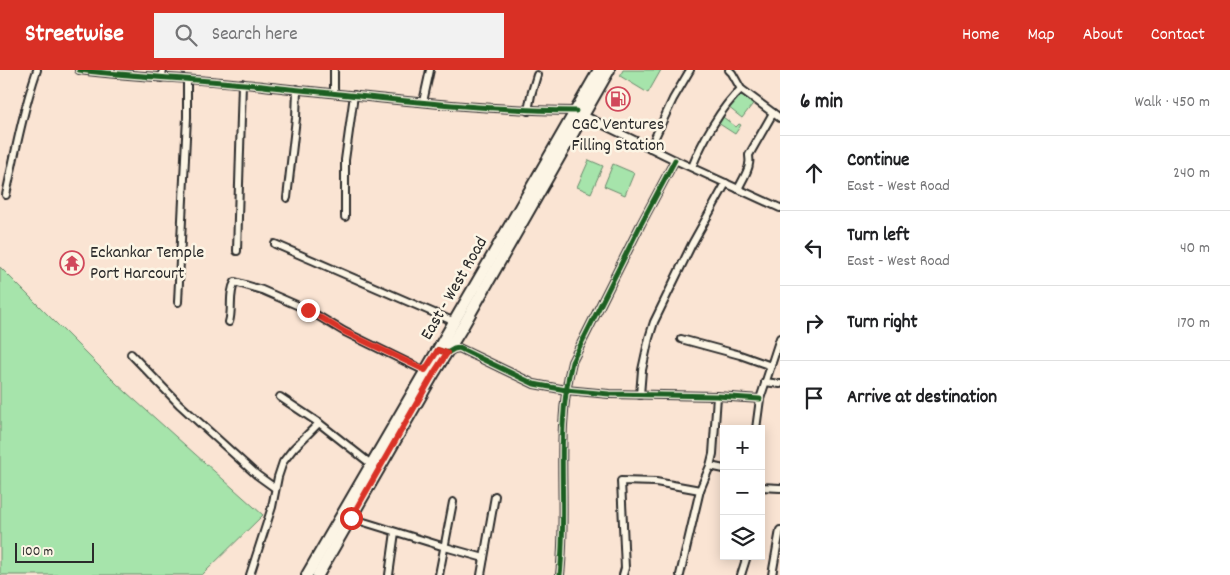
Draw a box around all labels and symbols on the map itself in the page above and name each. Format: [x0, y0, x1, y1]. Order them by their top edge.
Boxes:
fuel station icon: CGC Ventures Filling Station [605, 86, 631, 112]
place label: CGC Ventures Filling Station [572, 113, 664, 159]
street label: East - West Road [415, 233, 495, 345]
place label: Eckankar Temple Port Harcourt [90, 241, 204, 287]
temple icon: Eckankar Temple Port Harcourt [59, 250, 85, 276]
route end [297, 299, 320, 322]
route start [340, 507, 363, 530]
scale bar [15, 540, 94, 563]

